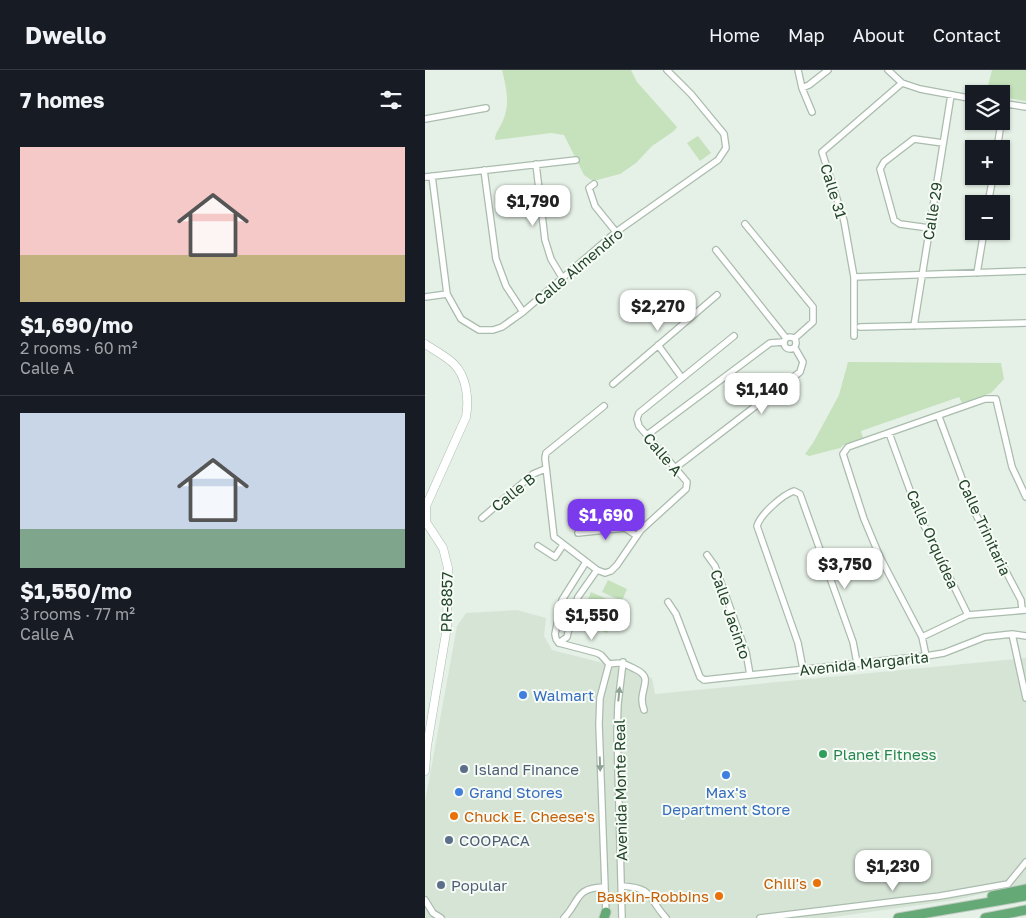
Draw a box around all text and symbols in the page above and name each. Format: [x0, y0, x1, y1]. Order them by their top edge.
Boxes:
text: Dwello [25, 20, 106, 49]
text: Home [709, 24, 760, 46]
text: Map [788, 24, 825, 46]
text: About [853, 24, 905, 46]
text: Contact [933, 24, 1001, 46]
map controls [965, 85, 1010, 240]
button: layers [965, 85, 1010, 130]
icon: filters [377, 86, 405, 114]
text: 7 homes [20, 87, 105, 113]
button: + [965, 140, 1010, 185]
street label: Calle 31 [817, 161, 851, 221]
icon: home [168, 180, 258, 270]
street label: Calle 29 [919, 181, 945, 241]
pin: $1,790 [492, 184, 574, 227]
text: $1,790 [506, 191, 560, 211]
button: − [965, 195, 1010, 240]
street label: Calle Almendro [530, 224, 626, 308]
pin: $2,270 [617, 290, 699, 332]
text: $2,270 [631, 296, 685, 316]
text: $1,690/mo [20, 312, 133, 338]
text: 2 rooms · 60 m² [20, 338, 138, 358]
text: Calle A [20, 358, 74, 378]
pin: $1,140 [721, 372, 803, 415]
text: $1,140 [736, 379, 788, 399]
street label: Calle A [640, 429, 686, 479]
icon: home [168, 445, 258, 535]
street label: Calle B [488, 469, 538, 515]
street label: Calle Trinitaria [955, 476, 1015, 578]
street label: Calle Orquídea [903, 487, 963, 591]
pin: $1,690 [565, 498, 647, 541]
text: $1,690 [579, 505, 633, 525]
pin: $3,750 [804, 548, 886, 590]
text: $3,750 [818, 554, 872, 574]
street label: Calle Jacinto [707, 567, 755, 661]
street label: PR-8857 [436, 571, 456, 632]
text: $1,550/mo [20, 578, 132, 604]
pin: $1,550 [551, 598, 633, 641]
text: 3 rooms · 77 m² [20, 604, 135, 624]
text: $1,550 [565, 605, 619, 625]
text: Calle A [20, 624, 74, 644]
street label: Avenida Margarita [799, 647, 929, 679]
place label: Walmart [533, 686, 594, 704]
one-way arrow [615, 686, 623, 702]
marker: Walmart [517, 689, 529, 701]
street label: Avenida Monte Real [610, 719, 630, 861]
place label: Planet Fitness [833, 745, 937, 763]
marker: Planet Fitness [817, 748, 829, 760]
one-way arrow [596, 756, 604, 772]
place label: Island Finance [474, 760, 579, 778]
marker: Island Finance [458, 763, 470, 775]
marker: Max's Department Store [720, 769, 732, 781]
place label: Grand Stores [469, 783, 563, 801]
place label: Max's Department Store [662, 783, 791, 818]
marker: Grand Stores [453, 786, 465, 798]
place label: Chuck E. Cheese's [464, 807, 595, 825]
marker: Chuck E. Cheese's [448, 810, 460, 822]
place label: COOPACA [459, 831, 530, 849]
marker: COOPACA [443, 834, 455, 846]
pin: $1,230 [852, 850, 934, 892]
text: $1,230 [866, 856, 920, 876]
place label: Chili's [763, 874, 807, 892]
place label: Popular [451, 876, 507, 894]
marker: Chili's [811, 877, 823, 889]
marker: Popular [435, 879, 447, 891]
place label: Baskin-Robbins [596, 887, 709, 905]
marker: Baskin-Robbins [713, 890, 725, 902]

